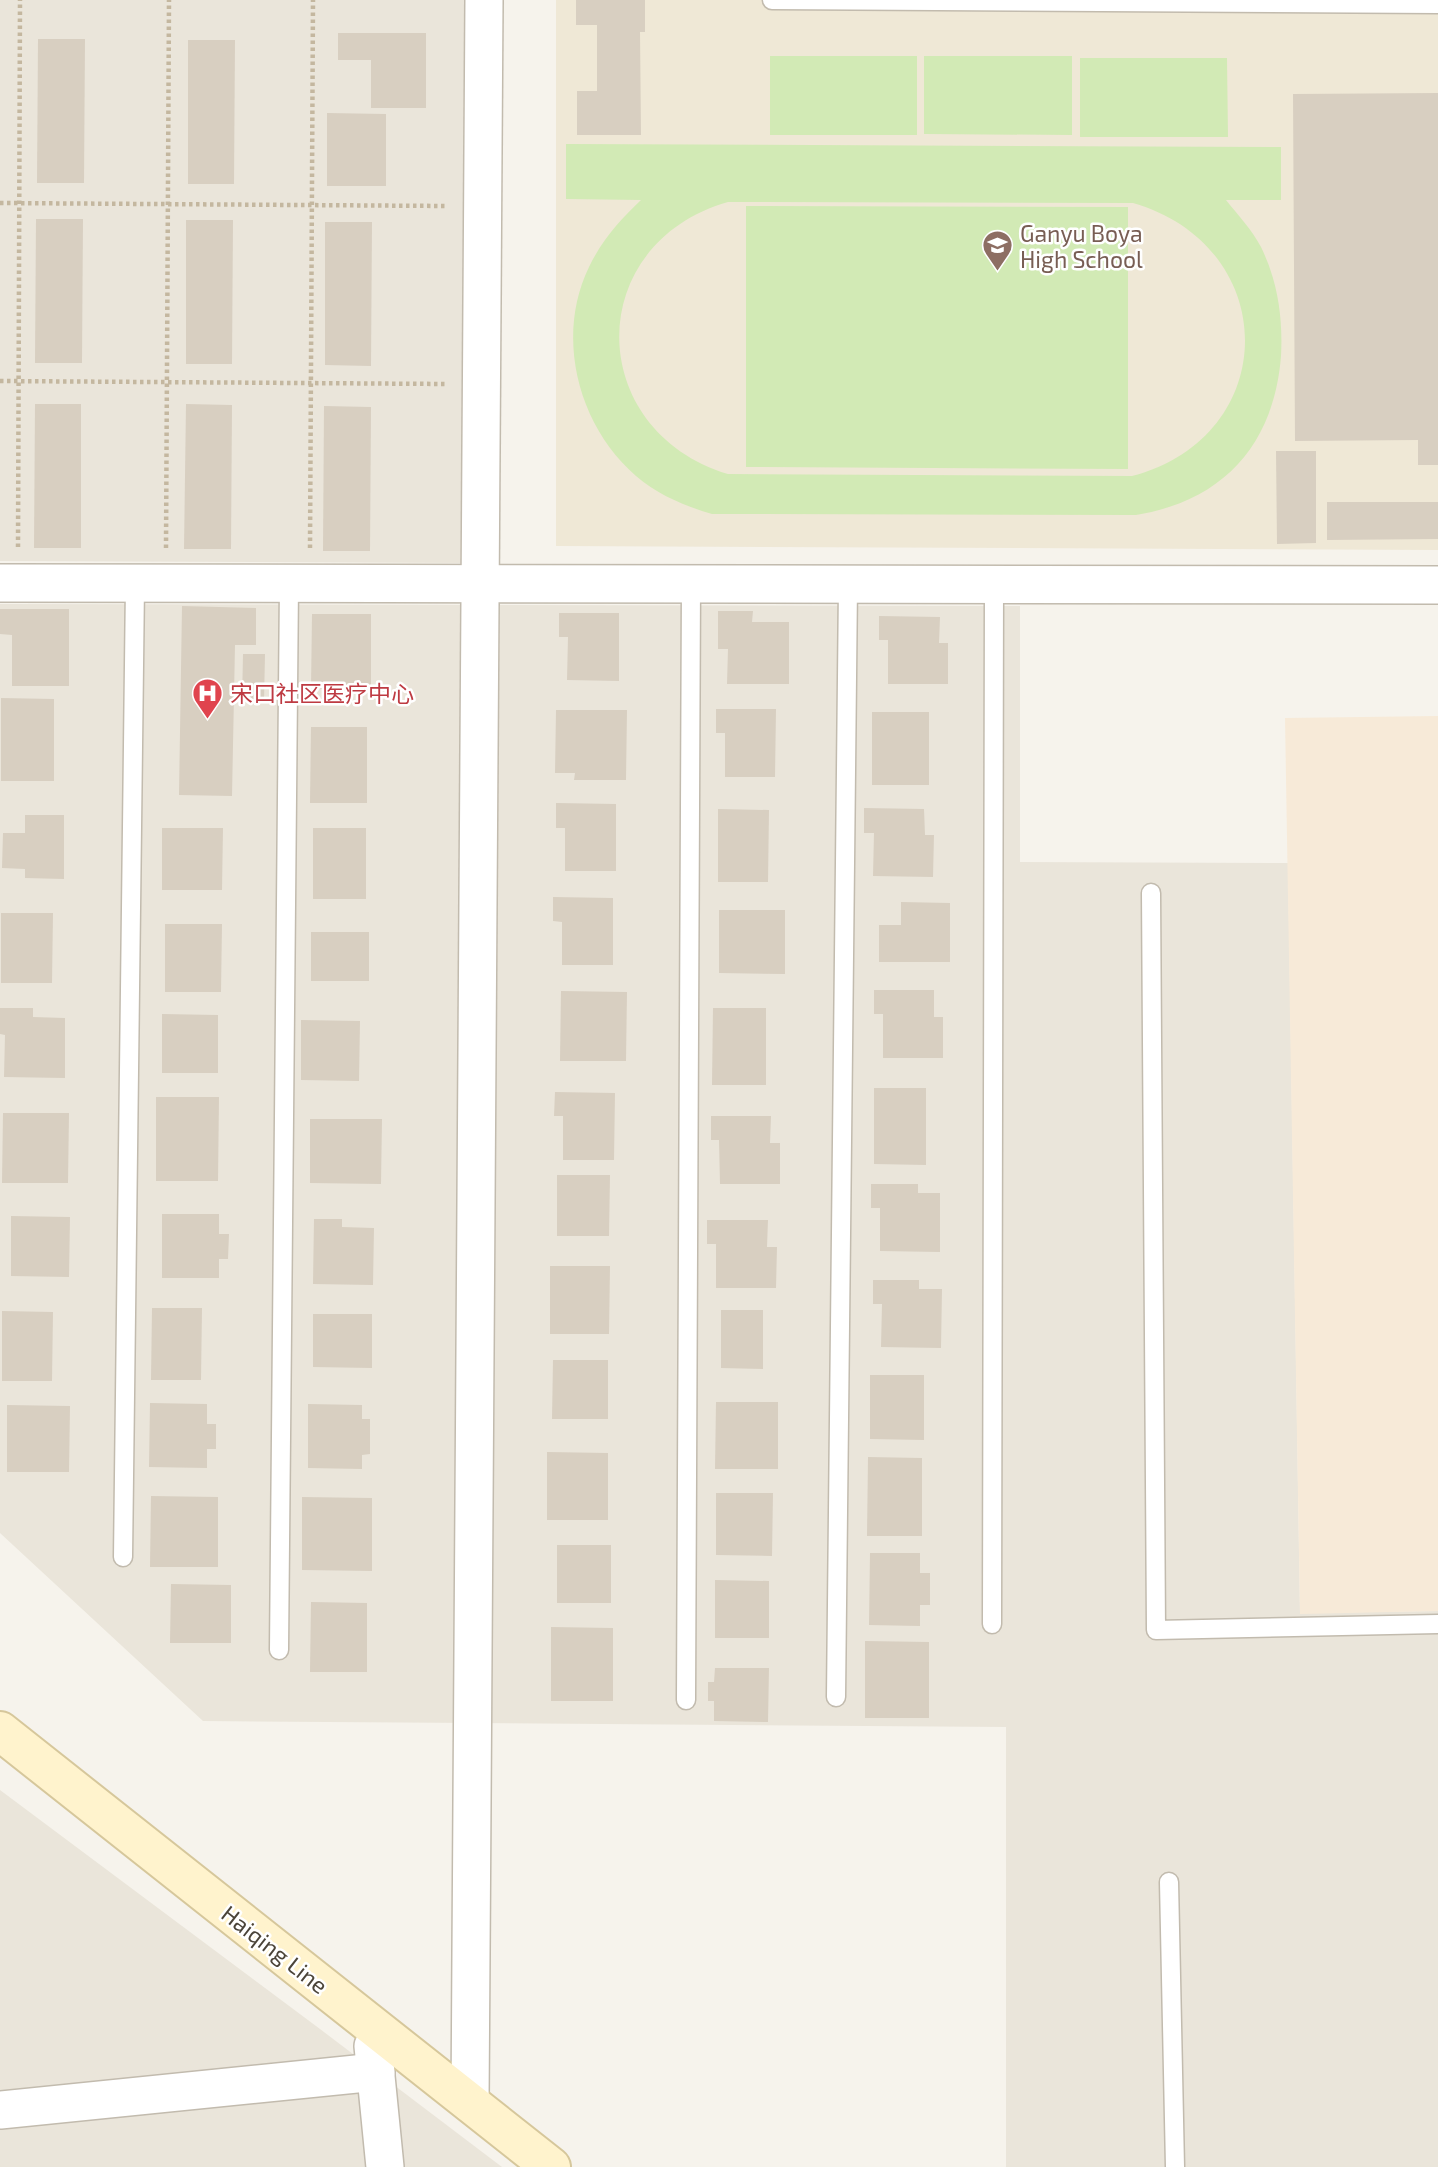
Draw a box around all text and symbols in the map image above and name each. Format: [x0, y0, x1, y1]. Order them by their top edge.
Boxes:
place label: Ganyu Boya High School [1020, 219, 1143, 273]
school or university icon: Ganyu Boya High School [980, 229, 1014, 273]
hospital icon: 宋口社区医疗中心 [190, 676, 224, 720]
place label: 宋口社区医疗中心 [230, 679, 414, 707]
street label: Haiqing Line [216, 1899, 334, 1999]

